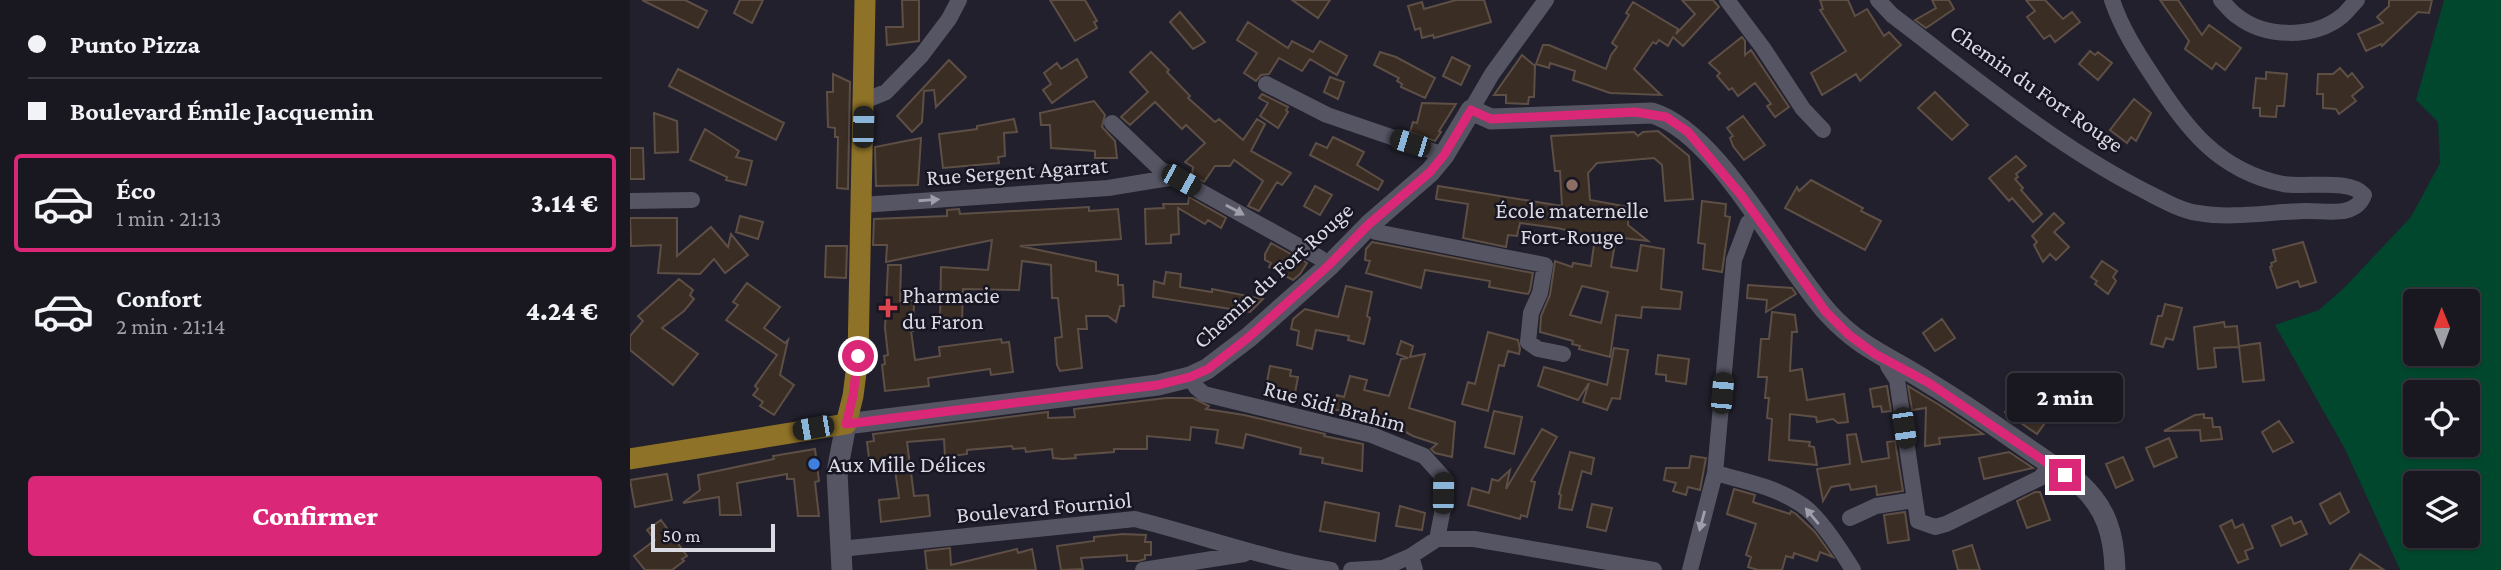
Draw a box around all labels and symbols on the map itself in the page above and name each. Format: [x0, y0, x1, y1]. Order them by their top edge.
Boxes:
street label: Chemin du Fort Rouge [1945, 18, 2129, 158]
car [852, 106, 875, 148]
car [1387, 127, 1434, 159]
street label: Rue Sergent Agarrat [925, 152, 1109, 190]
car [1158, 161, 1205, 199]
marker: École maternelle Fort-Rouge [1564, 177, 1580, 193]
one-way arrow [919, 194, 941, 205]
street label: Chemin du Fort Rouge [1188, 197, 1358, 353]
place label: École maternelle Fort-Rouge [1495, 197, 1649, 249]
one-way arrow [1225, 204, 1244, 216]
place label: Pharmacie du Faron [902, 282, 1000, 334]
north arrow [2403, 289, 2480, 366]
marker: Pharmacie du Faron [880, 300, 896, 316]
route start [842, 340, 874, 372]
car [1710, 371, 1735, 415]
callout: 2 min [2007, 374, 2123, 422]
street label: Rue Sidi Brahim [1261, 375, 1409, 437]
car [1891, 406, 1918, 450]
car [791, 414, 836, 442]
place label: Aux Mille Délices [828, 451, 986, 477]
marker: Aux Mille Délices [806, 456, 822, 472]
route end [2049, 459, 2081, 491]
car [1433, 472, 1454, 514]
street label: Boulevard Fourniol [955, 486, 1133, 528]
one-way arrow [1805, 507, 1820, 525]
one-way arrow [1696, 511, 1707, 533]
scale bar [651, 521, 775, 553]

